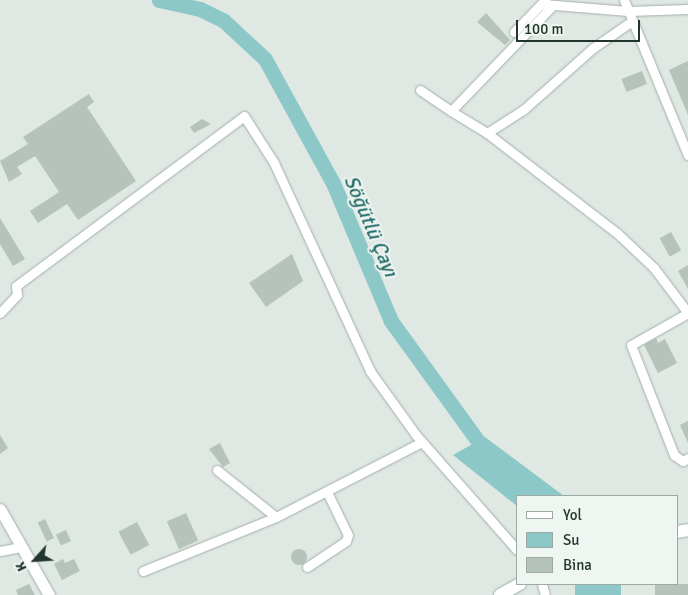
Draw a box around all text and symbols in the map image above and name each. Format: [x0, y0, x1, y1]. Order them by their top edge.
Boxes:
scale bar [518, 10, 642, 42]
text: 100 m [524, 20, 564, 38]
water label: Söğütlü Çayı [339, 172, 403, 280]
legend [516, 495, 678, 585]
text: Yol [563, 506, 582, 524]
text: Su [563, 531, 580, 549]
north arrow [10, 535, 60, 585]
text: Bina [563, 556, 592, 574]
text: K [12, 559, 31, 574]

